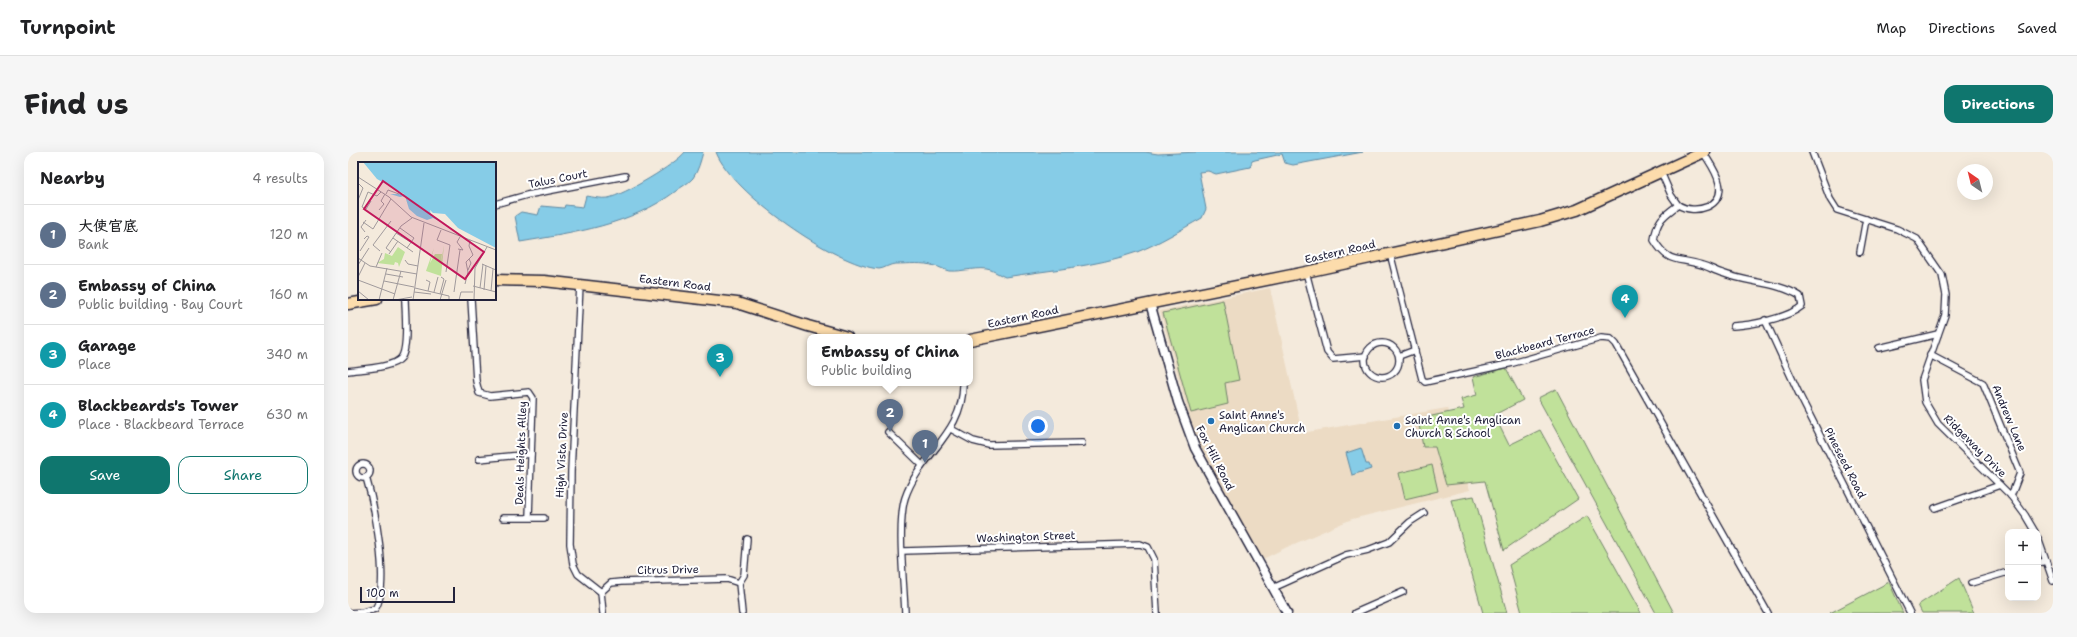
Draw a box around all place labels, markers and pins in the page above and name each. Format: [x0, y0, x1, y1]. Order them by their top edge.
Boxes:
pin: 4 [1612, 285, 1638, 318]
pin: 3 [707, 344, 733, 377]
pin: 2 [877, 399, 903, 432]
place label: Saint Anne's Anglican Church [1219, 408, 1306, 436]
place label: Saint Anne's Anglican Church & School [1405, 413, 1521, 441]
marker: Saint Anne's Anglican Church [1206, 416, 1216, 426]
marker: Saint Anne's Anglican Church & School [1392, 421, 1402, 431]
pin: 1 [912, 430, 938, 463]

